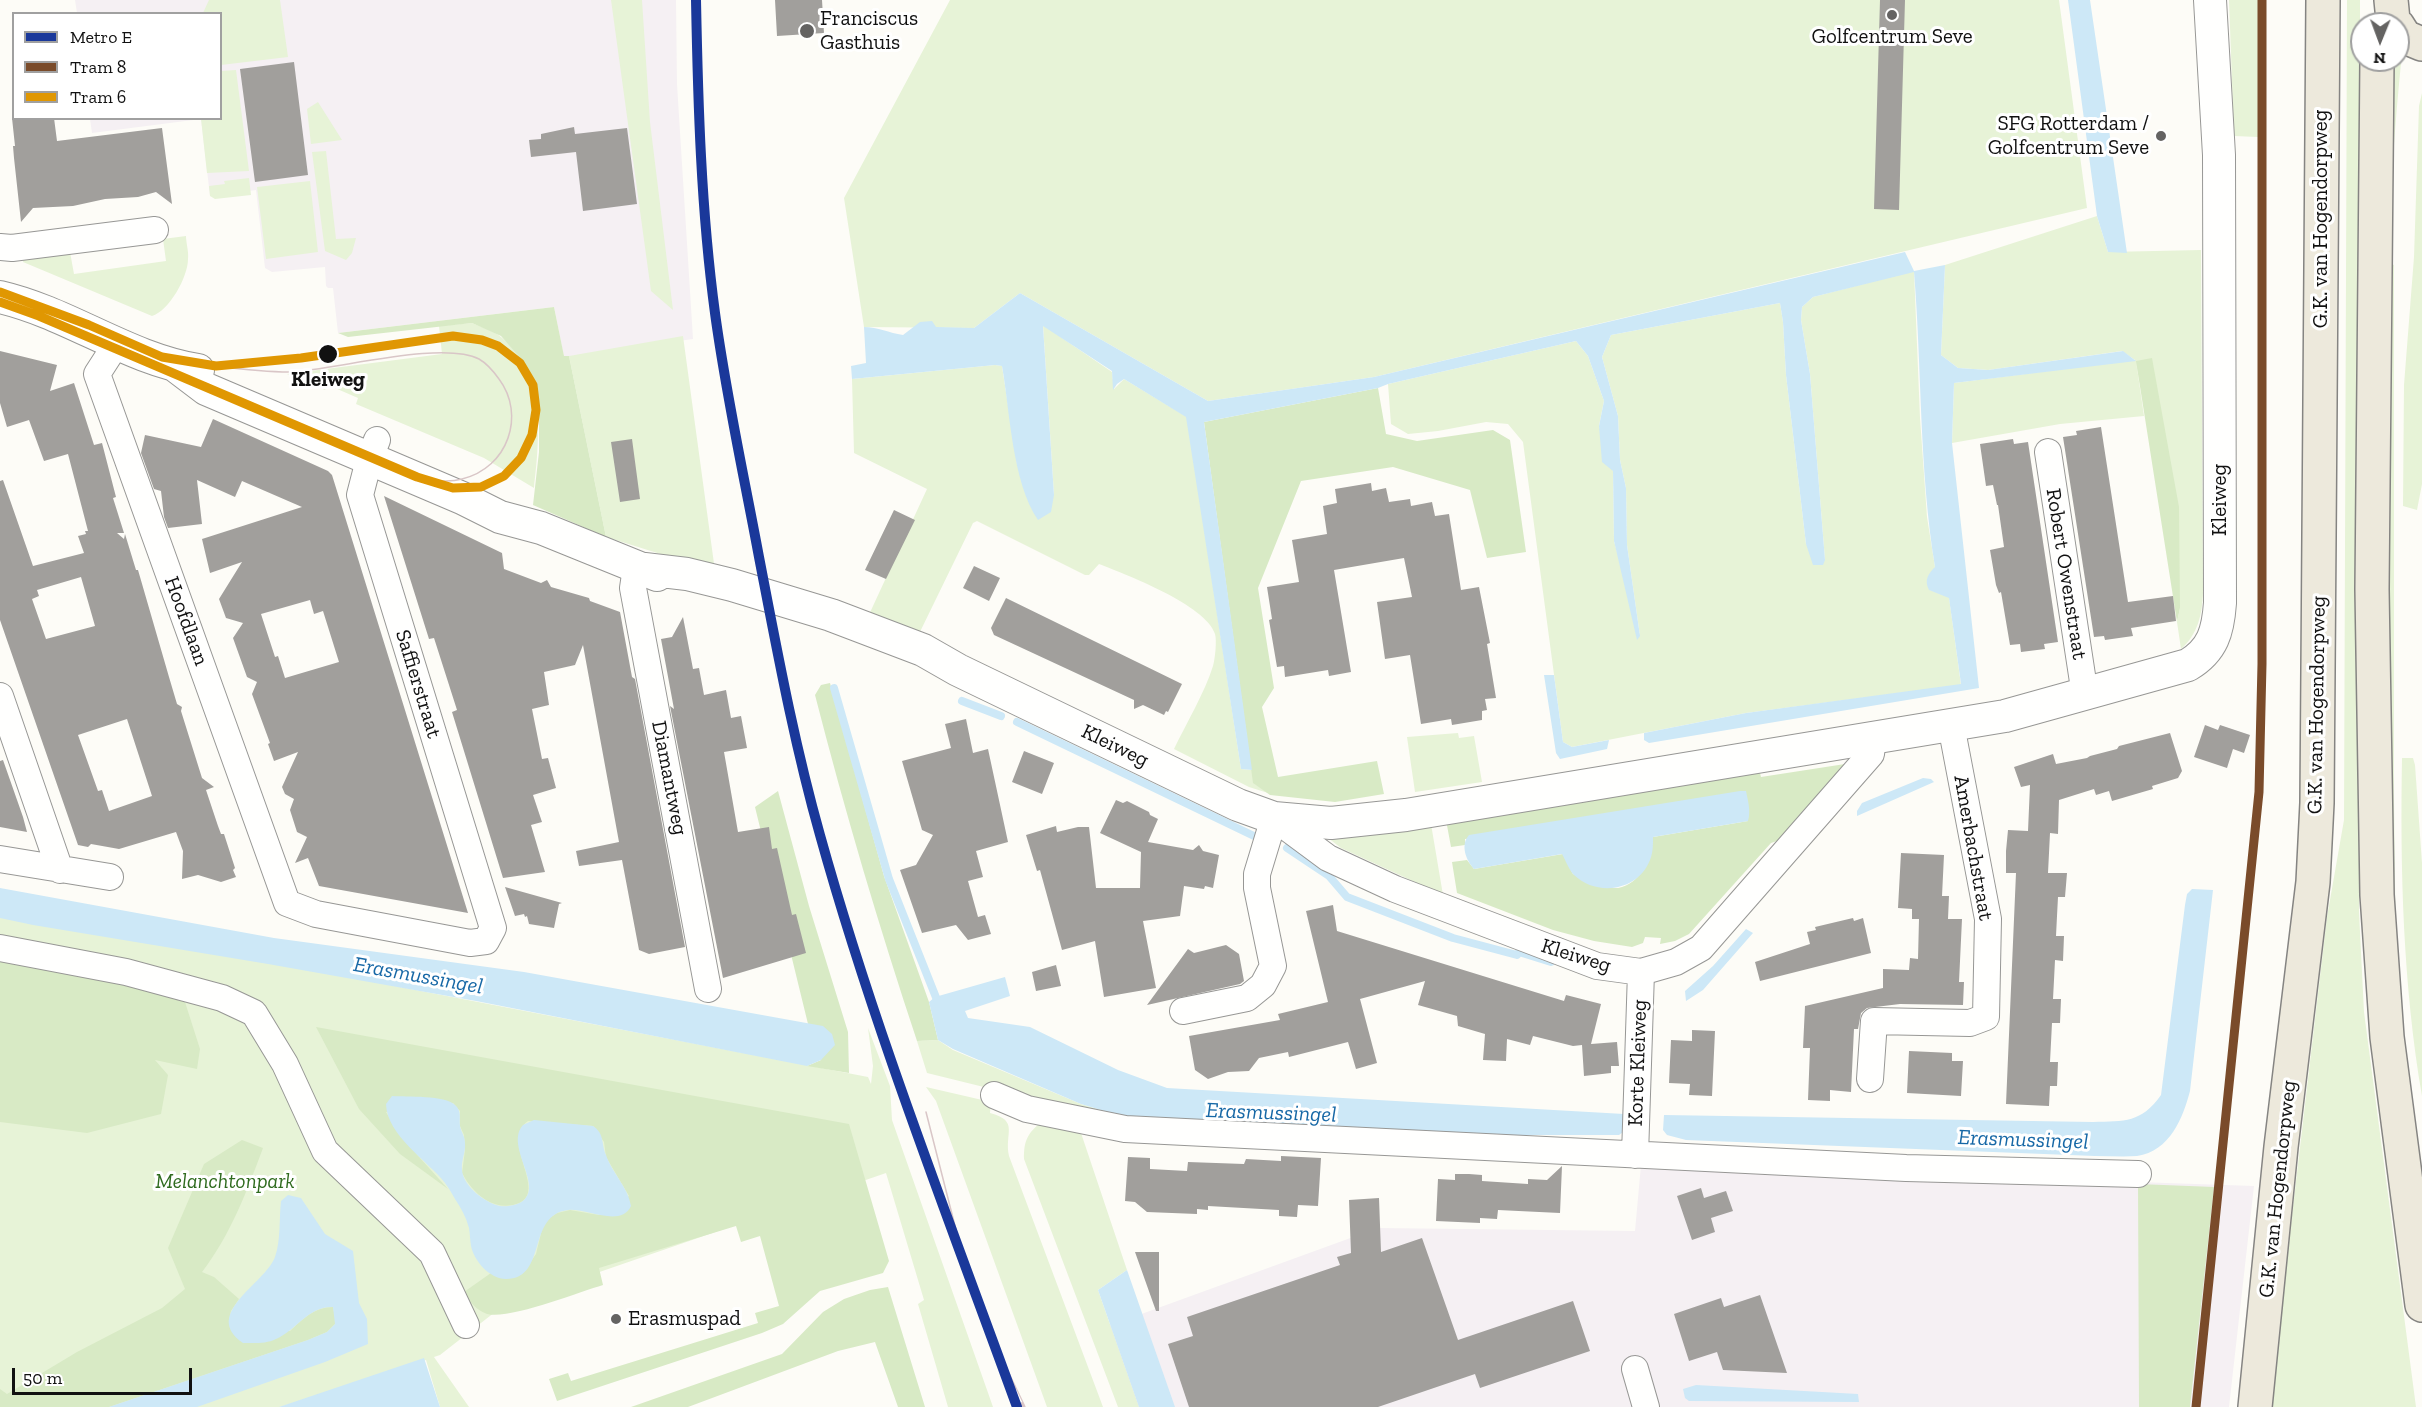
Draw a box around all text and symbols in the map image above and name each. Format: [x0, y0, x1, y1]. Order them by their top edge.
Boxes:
place label: Franciscus Gasthuis [820, 6, 918, 56]
marker: Golfcentrum Seve [1885, 8, 1899, 22]
legend [12, 12, 222, 120]
north arrow [2350, 12, 2410, 72]
marker: Franciscus Gasthuis [798, 22, 816, 40]
place label: Golfcentrum Seve [1811, 24, 1973, 50]
text: Metro E [70, 26, 132, 48]
text: N [2373, 49, 2386, 68]
text: Tram 8 [70, 56, 126, 78]
text: Tram 6 [70, 86, 126, 108]
street label: G.K. van Hogendorpweg [2308, 110, 2334, 328]
place label: SFG Rotterdam / Golfcentrum Seve [1988, 111, 2149, 161]
marker: SFG Rotterdam / Golfcentrum Seve [2154, 129, 2168, 143]
marker: Kleiweg [317, 343, 339, 365]
place label: Kleiweg [291, 367, 365, 393]
street label: Kleiweg [2207, 464, 2233, 536]
street label: Robert Owenstraat [2040, 487, 2092, 661]
street label: Hoofdlaan [158, 573, 214, 669]
street label: G.K. van Hogendorpweg [2302, 596, 2332, 814]
street label: Saffierstraat [390, 627, 446, 741]
street label: Diamantweg [646, 719, 692, 837]
street label: Kleiweg [1077, 719, 1153, 773]
street label: Amerbachstraat [1948, 773, 1998, 923]
street label: Kleiweg [1538, 933, 1614, 979]
water label: Erasmussingel [351, 952, 485, 1000]
street label: Korte Kleiweg [1623, 999, 1653, 1127]
street label: G.K. van Hogendorpweg [2254, 1079, 2302, 1299]
water label: Erasmussingel [1205, 1098, 1337, 1128]
water label: Erasmussingel [1957, 1125, 2089, 1155]
park label: Melanchtonpark [155, 1169, 295, 1195]
place label: Erasmuspad [628, 1306, 741, 1332]
marker: Erasmuspad [609, 1312, 623, 1326]
scale bar [15, 1356, 195, 1394]
text: 50 m [23, 1367, 62, 1389]

